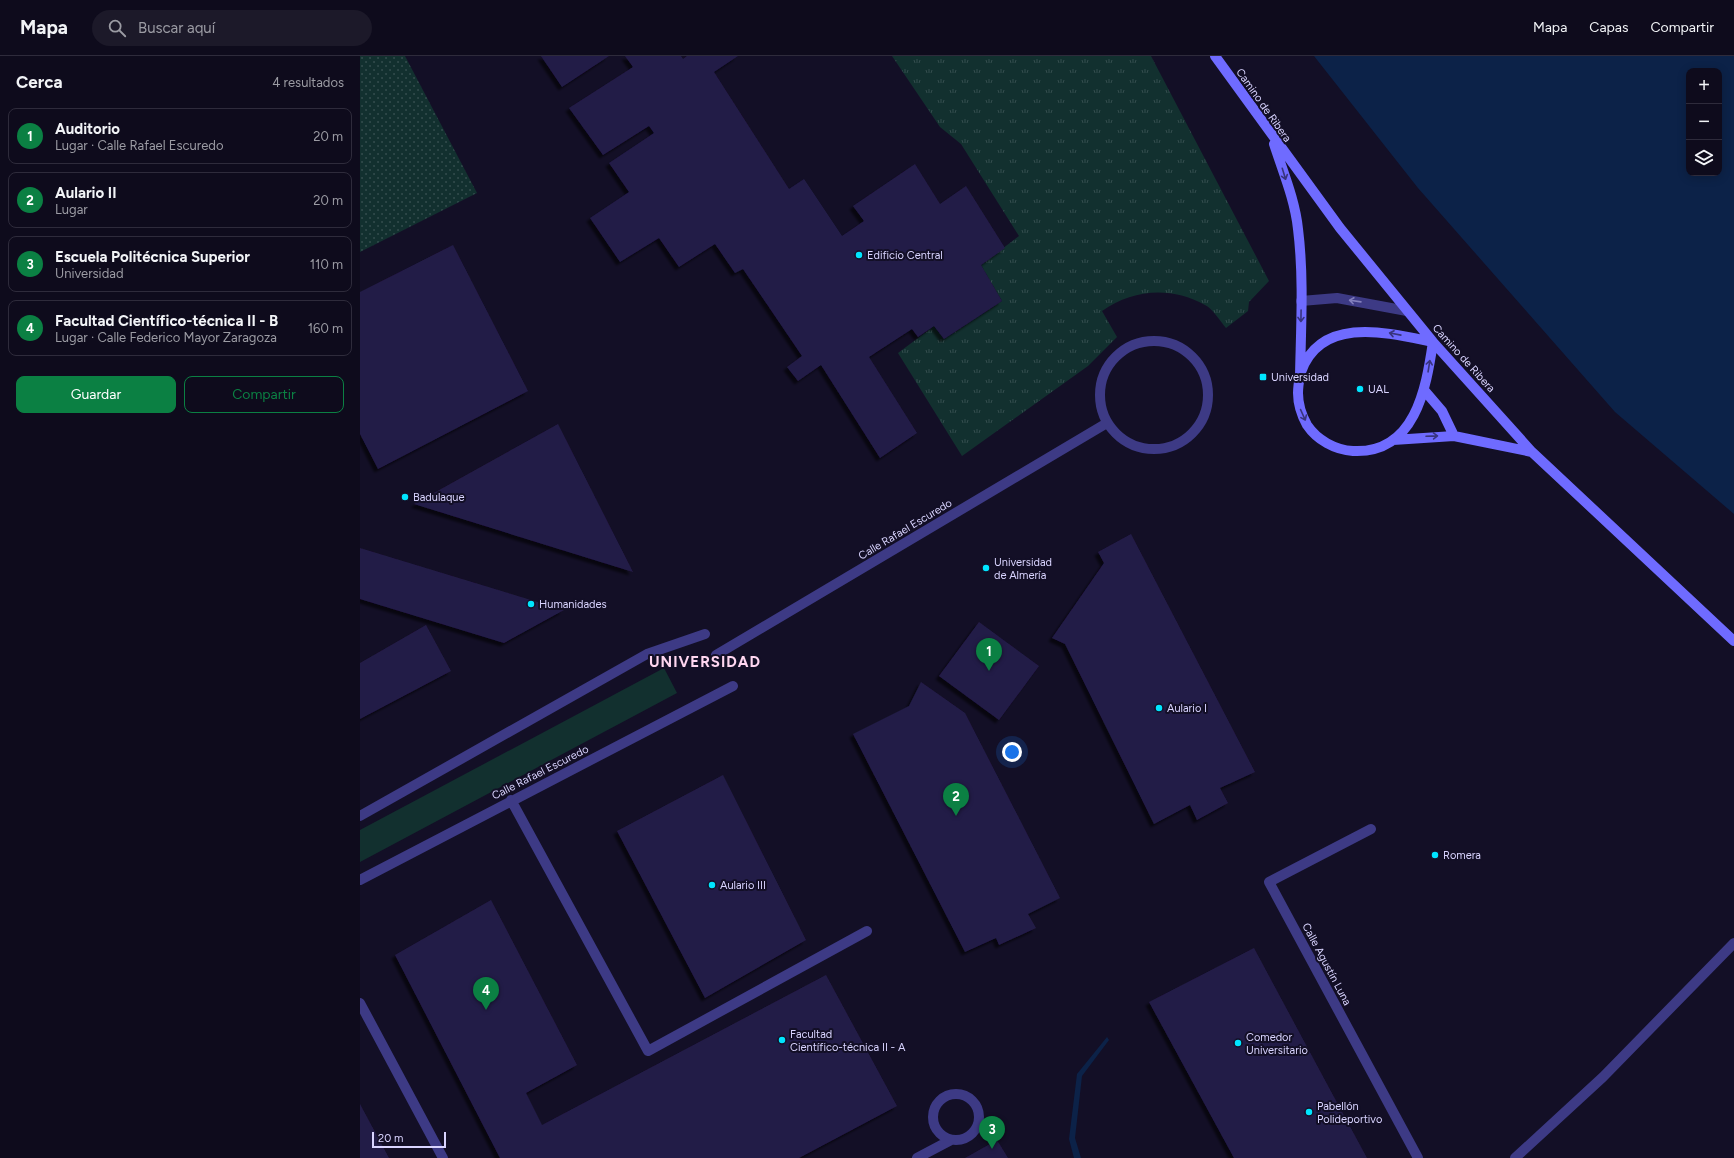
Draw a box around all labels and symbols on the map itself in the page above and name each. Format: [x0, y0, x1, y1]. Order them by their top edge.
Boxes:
street label: Camino de Ribera [1233, 66, 1294, 145]
one-way arrow [1280, 168, 1288, 180]
place label: Edificio Central [867, 249, 943, 262]
marker: Edificio Central [854, 250, 864, 260]
one-way arrow [1349, 297, 1362, 305]
one-way arrow [1297, 309, 1304, 322]
street label: Camino de Ribera [1430, 322, 1498, 395]
one-way arrow [1388, 330, 1401, 338]
one-way arrow [1425, 360, 1433, 373]
place label: Universidad [1271, 371, 1329, 384]
marker: Universidad [1258, 372, 1268, 382]
place label: UAL [1368, 383, 1389, 396]
marker: UAL [1355, 384, 1365, 394]
one-way arrow [1300, 409, 1307, 421]
one-way arrow [1425, 433, 1438, 440]
place label: Badulaque [413, 491, 464, 504]
marker: Badulaque [400, 492, 410, 502]
street label: Calle Rafael Escuredo [856, 496, 954, 562]
place label: Universidad de Almería [994, 556, 1052, 582]
marker: Universidad de Almería [981, 563, 991, 573]
place label: Humanidades [539, 598, 607, 611]
marker: Humanidades [526, 599, 536, 609]
pin: 1 [976, 638, 1002, 671]
district label: UNIVERSIDAD [649, 653, 761, 671]
place label: Aulario I [1167, 702, 1207, 715]
marker: Aulario I [1154, 703, 1164, 713]
street label: Calle Rafael Escuredo [490, 742, 591, 802]
your location [1002, 742, 1022, 762]
pin: 2 [943, 783, 969, 816]
place label: Romera [1443, 849, 1481, 862]
marker: Romera [1430, 850, 1440, 860]
place label: Aulario III [720, 879, 766, 892]
marker: Aulario III [707, 880, 717, 890]
street label: Calle Agustín Luna [1299, 921, 1354, 1008]
pin: 4 [473, 977, 499, 1010]
place label: Facultad Científico-técnica II - A [790, 1028, 906, 1054]
place label: Comedor Universitario [1246, 1031, 1308, 1057]
marker: Facultad Científico-técnica II - A [777, 1035, 787, 1045]
marker: Comedor Universitario [1233, 1038, 1243, 1048]
place label: Pabellón Polideportivo [1317, 1100, 1382, 1126]
marker: Pabellón Polideportivo [1304, 1107, 1314, 1117]
pin: 3 [979, 1116, 1005, 1149]
scale bar [372, 1130, 446, 1149]

